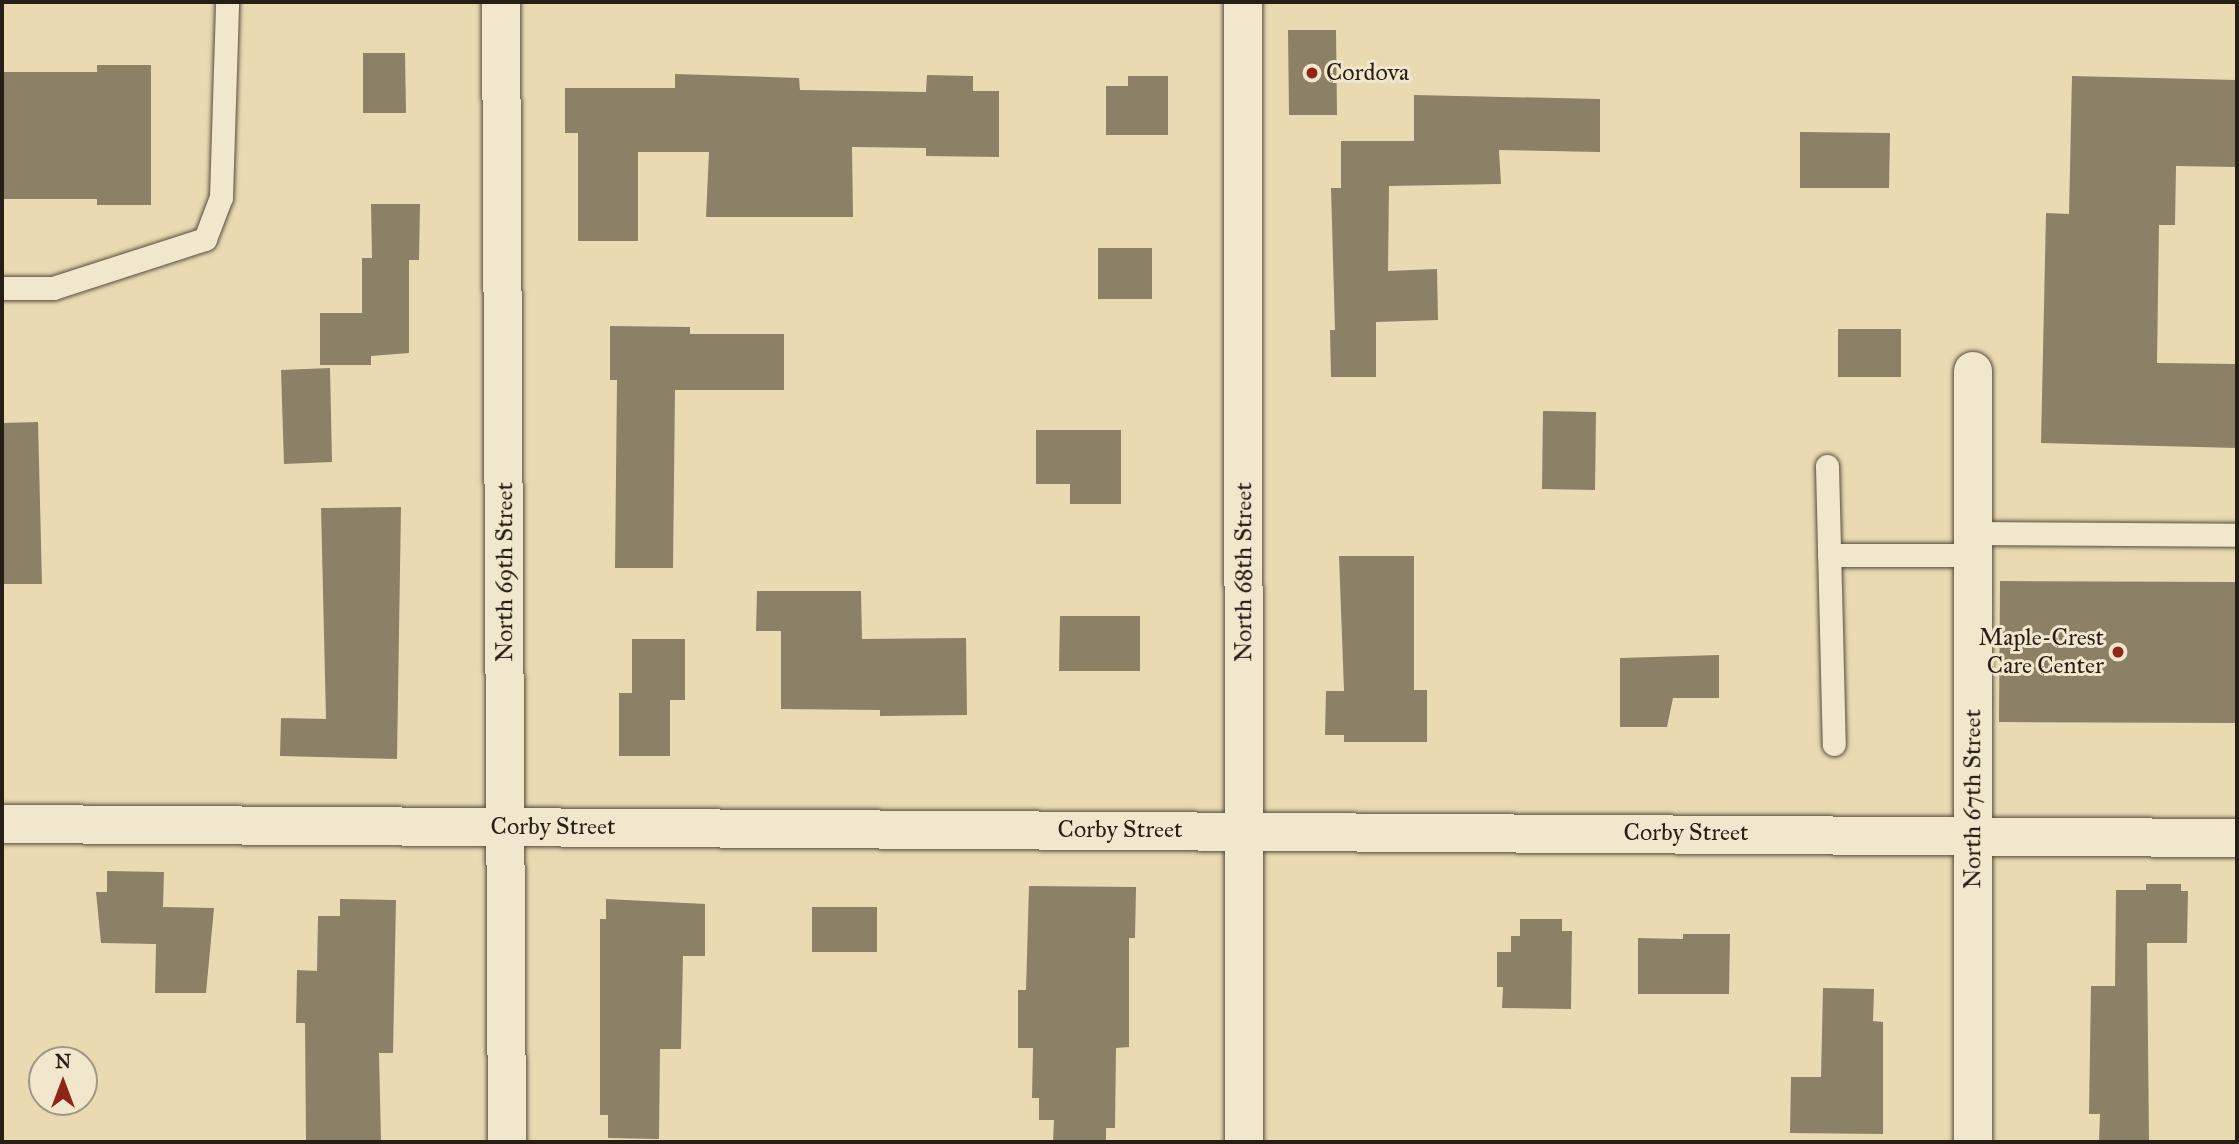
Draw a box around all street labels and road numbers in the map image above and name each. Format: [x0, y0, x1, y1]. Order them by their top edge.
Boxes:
street label: North 69th Street [491, 482, 519, 662]
street label: North 68th Street [1230, 482, 1258, 662]
street label: North 67th Street [1959, 709, 1987, 889]
street label: Corby Street [491, 813, 615, 841]
street label: Corby Street [1058, 816, 1182, 844]
street label: Corby Street [1624, 819, 1748, 847]

